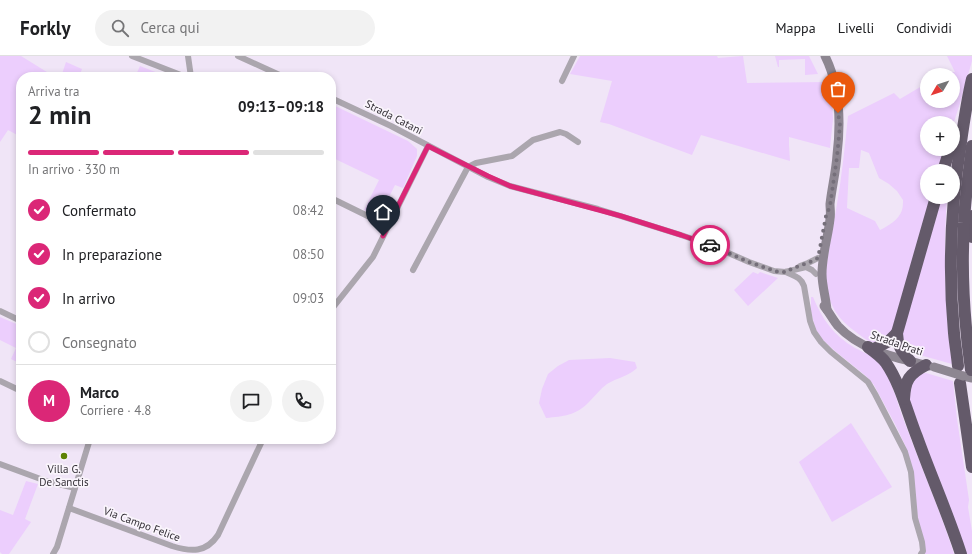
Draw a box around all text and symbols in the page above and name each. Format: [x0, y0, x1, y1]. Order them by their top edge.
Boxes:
search box [95, 10, 375, 46]
text: Forkly [20, 16, 71, 40]
icon: search [109, 17, 131, 39]
text: Cerca qui [141, 18, 200, 37]
text: Mappa [776, 19, 816, 37]
text: Livelli [838, 19, 874, 37]
text: Condividi [896, 19, 952, 37]
north arrow [920, 68, 960, 108]
map controls [920, 68, 960, 204]
pin [821, 72, 855, 113]
icon: bag [827, 78, 849, 100]
text: Arriva tra [28, 83, 79, 100]
text: 09:13–09:18 [238, 97, 324, 116]
street label: Strada Catani [363, 97, 425, 138]
text: 2 min [28, 98, 91, 131]
button: + [920, 116, 960, 156]
text: In arrivo · 330 m [28, 161, 120, 178]
button: − [920, 164, 960, 204]
pin [366, 195, 400, 236]
icon: check [28, 199, 50, 221]
text: Confermato [62, 201, 136, 220]
icon: home [372, 201, 394, 223]
text: 08:42 [293, 202, 324, 219]
courier [690, 225, 730, 265]
icon: car [699, 234, 721, 256]
icon: check [28, 243, 50, 265]
text: In preparazione [62, 245, 162, 264]
text: 08:50 [293, 246, 324, 263]
icon: check [28, 287, 50, 309]
text: In arrivo [62, 289, 115, 308]
text: 09:03 [293, 290, 324, 307]
street label: Strada Prati [869, 327, 925, 359]
text: Consegnato [62, 333, 137, 352]
button: chat [230, 380, 272, 422]
button: phone [282, 380, 324, 422]
text: Marco [80, 383, 119, 402]
text: M [43, 391, 55, 410]
text: Corriere · 4.8 [80, 402, 151, 419]
marker: Villa G. De Sanctis [59, 451, 69, 461]
place label: Villa G. De Sanctis [39, 462, 89, 489]
street label: Via Campo Felice [101, 503, 183, 544]

